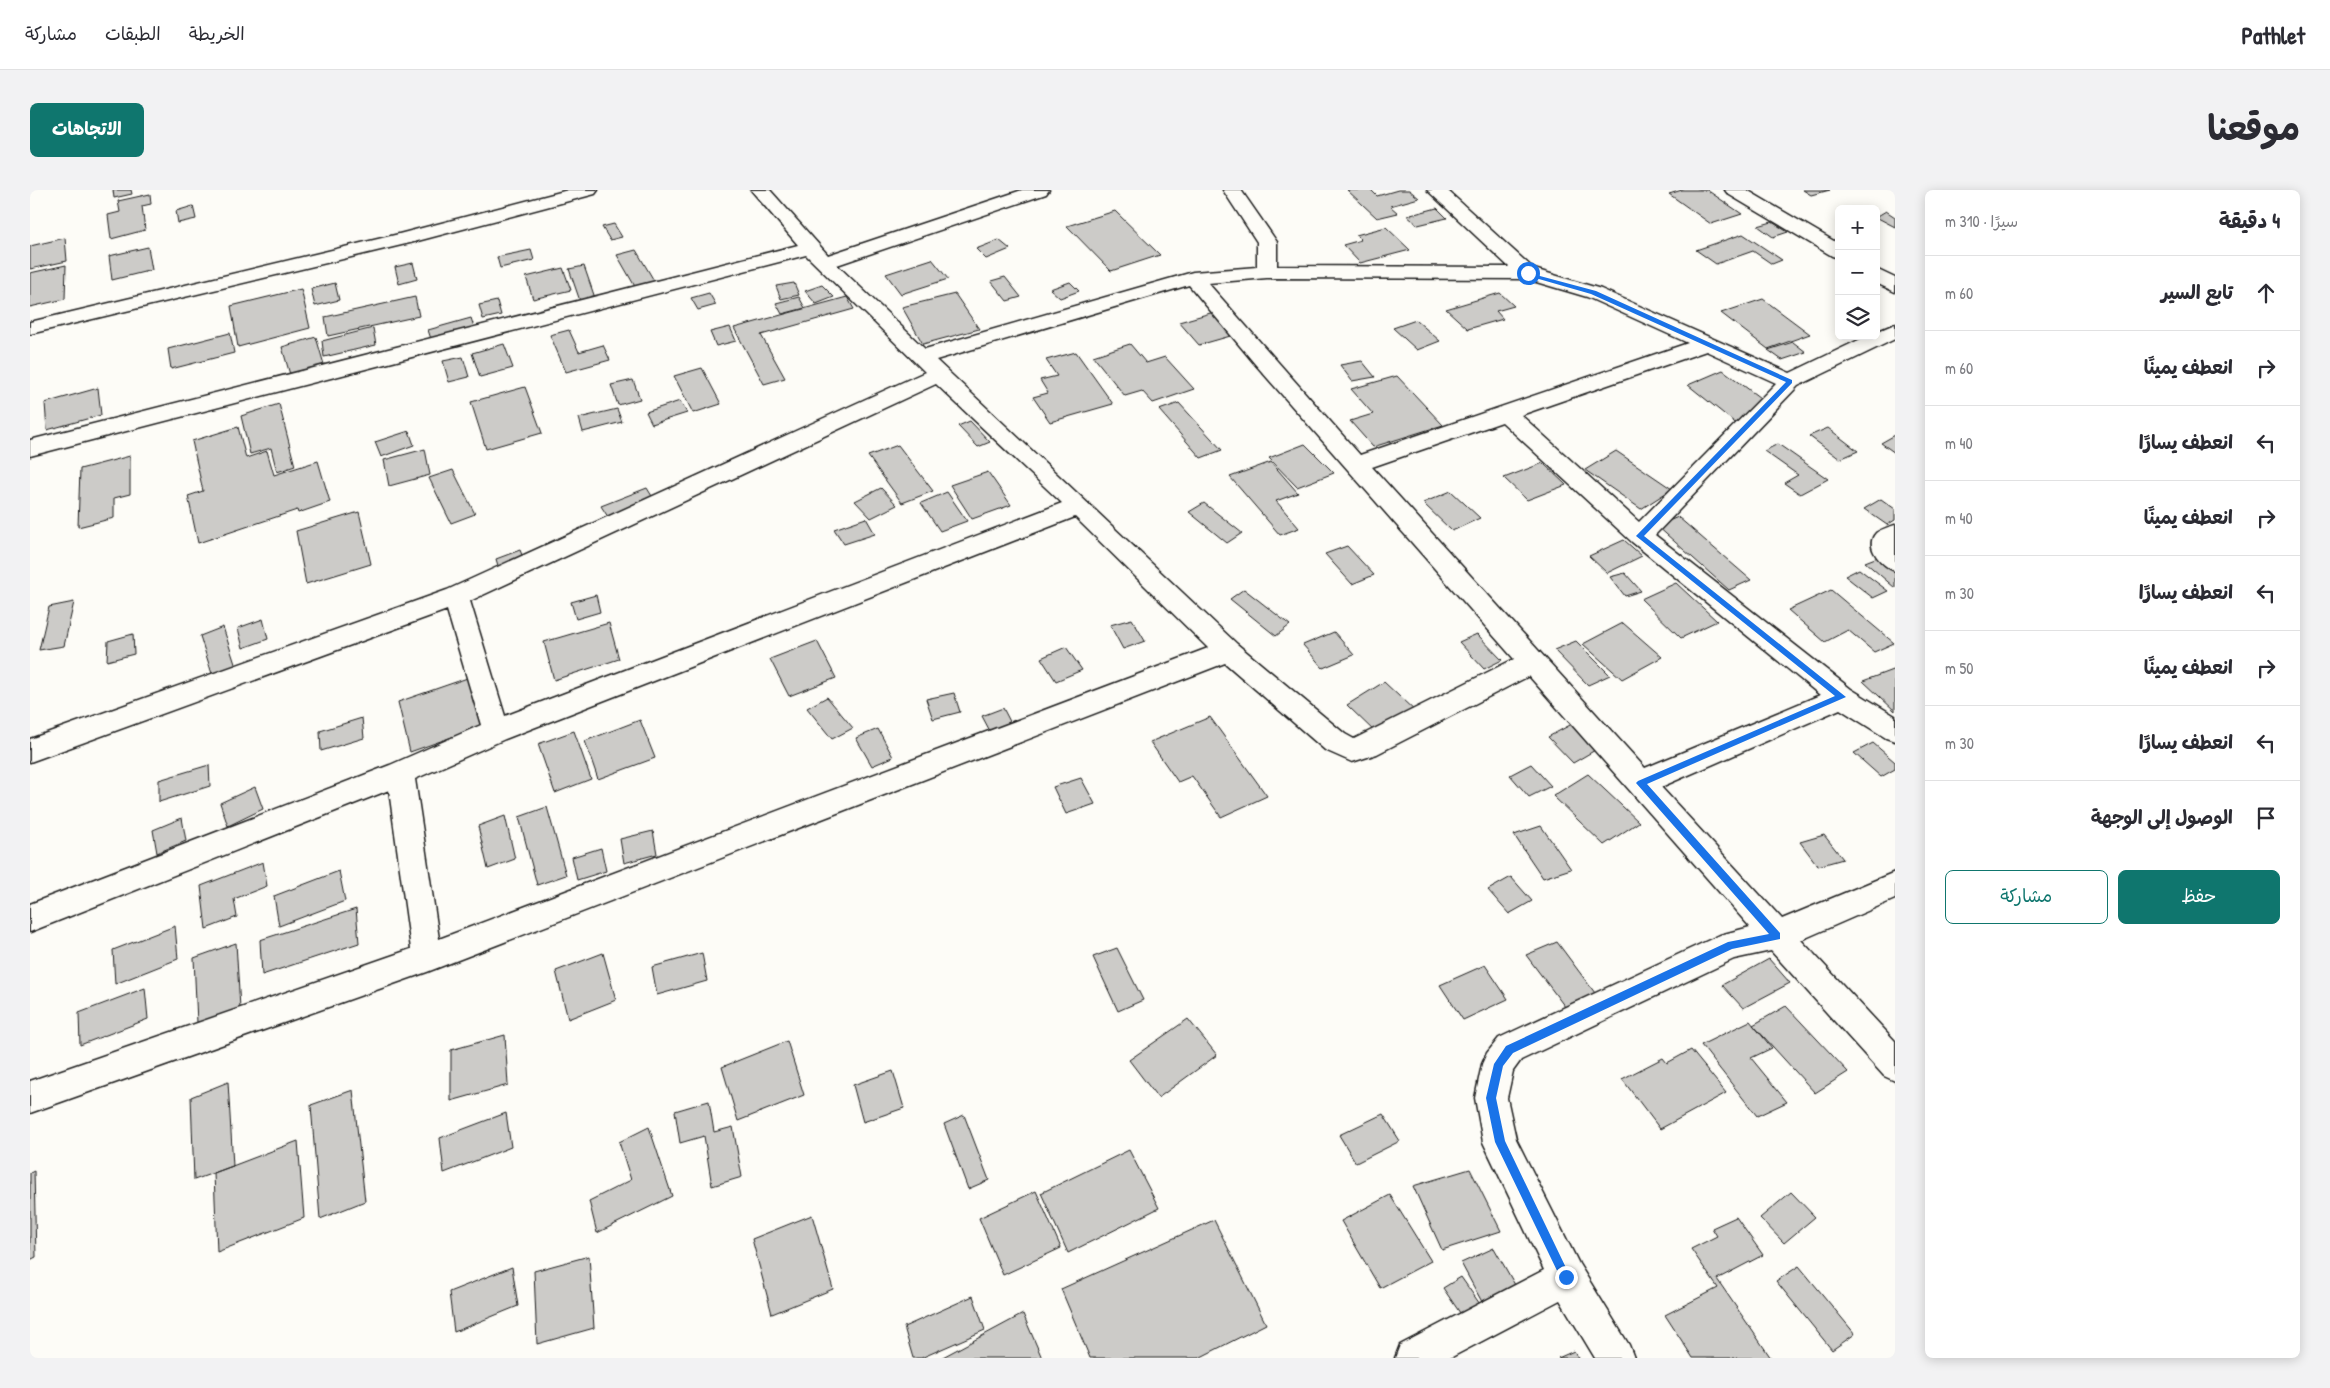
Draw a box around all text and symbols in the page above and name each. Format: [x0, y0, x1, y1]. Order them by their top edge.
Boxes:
text: Pathlet [2242, 19, 2305, 51]
text: مشاركة [25, 21, 77, 46]
text: الطبقات [105, 21, 161, 46]
text: الخريطة [189, 21, 245, 46]
button: الاتجاهات [30, 103, 144, 157]
text: موقعنا [2207, 104, 2300, 151]
map controls [1835, 205, 1880, 340]
button: + [1835, 205, 1880, 250]
text: 4 دقيقة [2219, 206, 2280, 235]
text: سيرًا · 310 m [1945, 210, 2018, 232]
button: − [1835, 250, 1880, 295]
route start [1517, 262, 1540, 285]
text: تابع السير [2161, 279, 2233, 305]
icon: ahead [2252, 279, 2280, 307]
text: 60 m [1945, 282, 1973, 304]
button: layers [1835, 295, 1880, 340]
text: انعطف يمينًا [2144, 354, 2233, 380]
icon: right [2252, 354, 2280, 382]
text: 60 m [1945, 357, 1973, 379]
text: انعطف يسارًا [2139, 429, 2233, 455]
icon: left [2252, 429, 2280, 457]
text: 40 m [1945, 432, 1973, 454]
text: انعطف يمينًا [2144, 504, 2233, 530]
icon: right [2252, 504, 2280, 532]
text: 40 m [1945, 507, 1973, 529]
text: انعطف يسارًا [2139, 579, 2233, 605]
icon: left [2252, 579, 2280, 607]
text: 30 m [1945, 582, 1974, 604]
text: انعطف يمينًا [2144, 654, 2233, 680]
icon: right [2252, 654, 2280, 682]
text: 50 m [1945, 657, 1974, 679]
text: انعطف يسارًا [2139, 729, 2233, 755]
icon: left [2252, 729, 2280, 757]
text: 30 m [1945, 732, 1974, 754]
text: الوصول إلى الوجهة [2091, 804, 2233, 830]
icon: arrive [2252, 804, 2280, 832]
button: مشاركة [1945, 870, 2108, 924]
button: حفظ [2118, 870, 2280, 924]
route end [1555, 1266, 1578, 1289]

